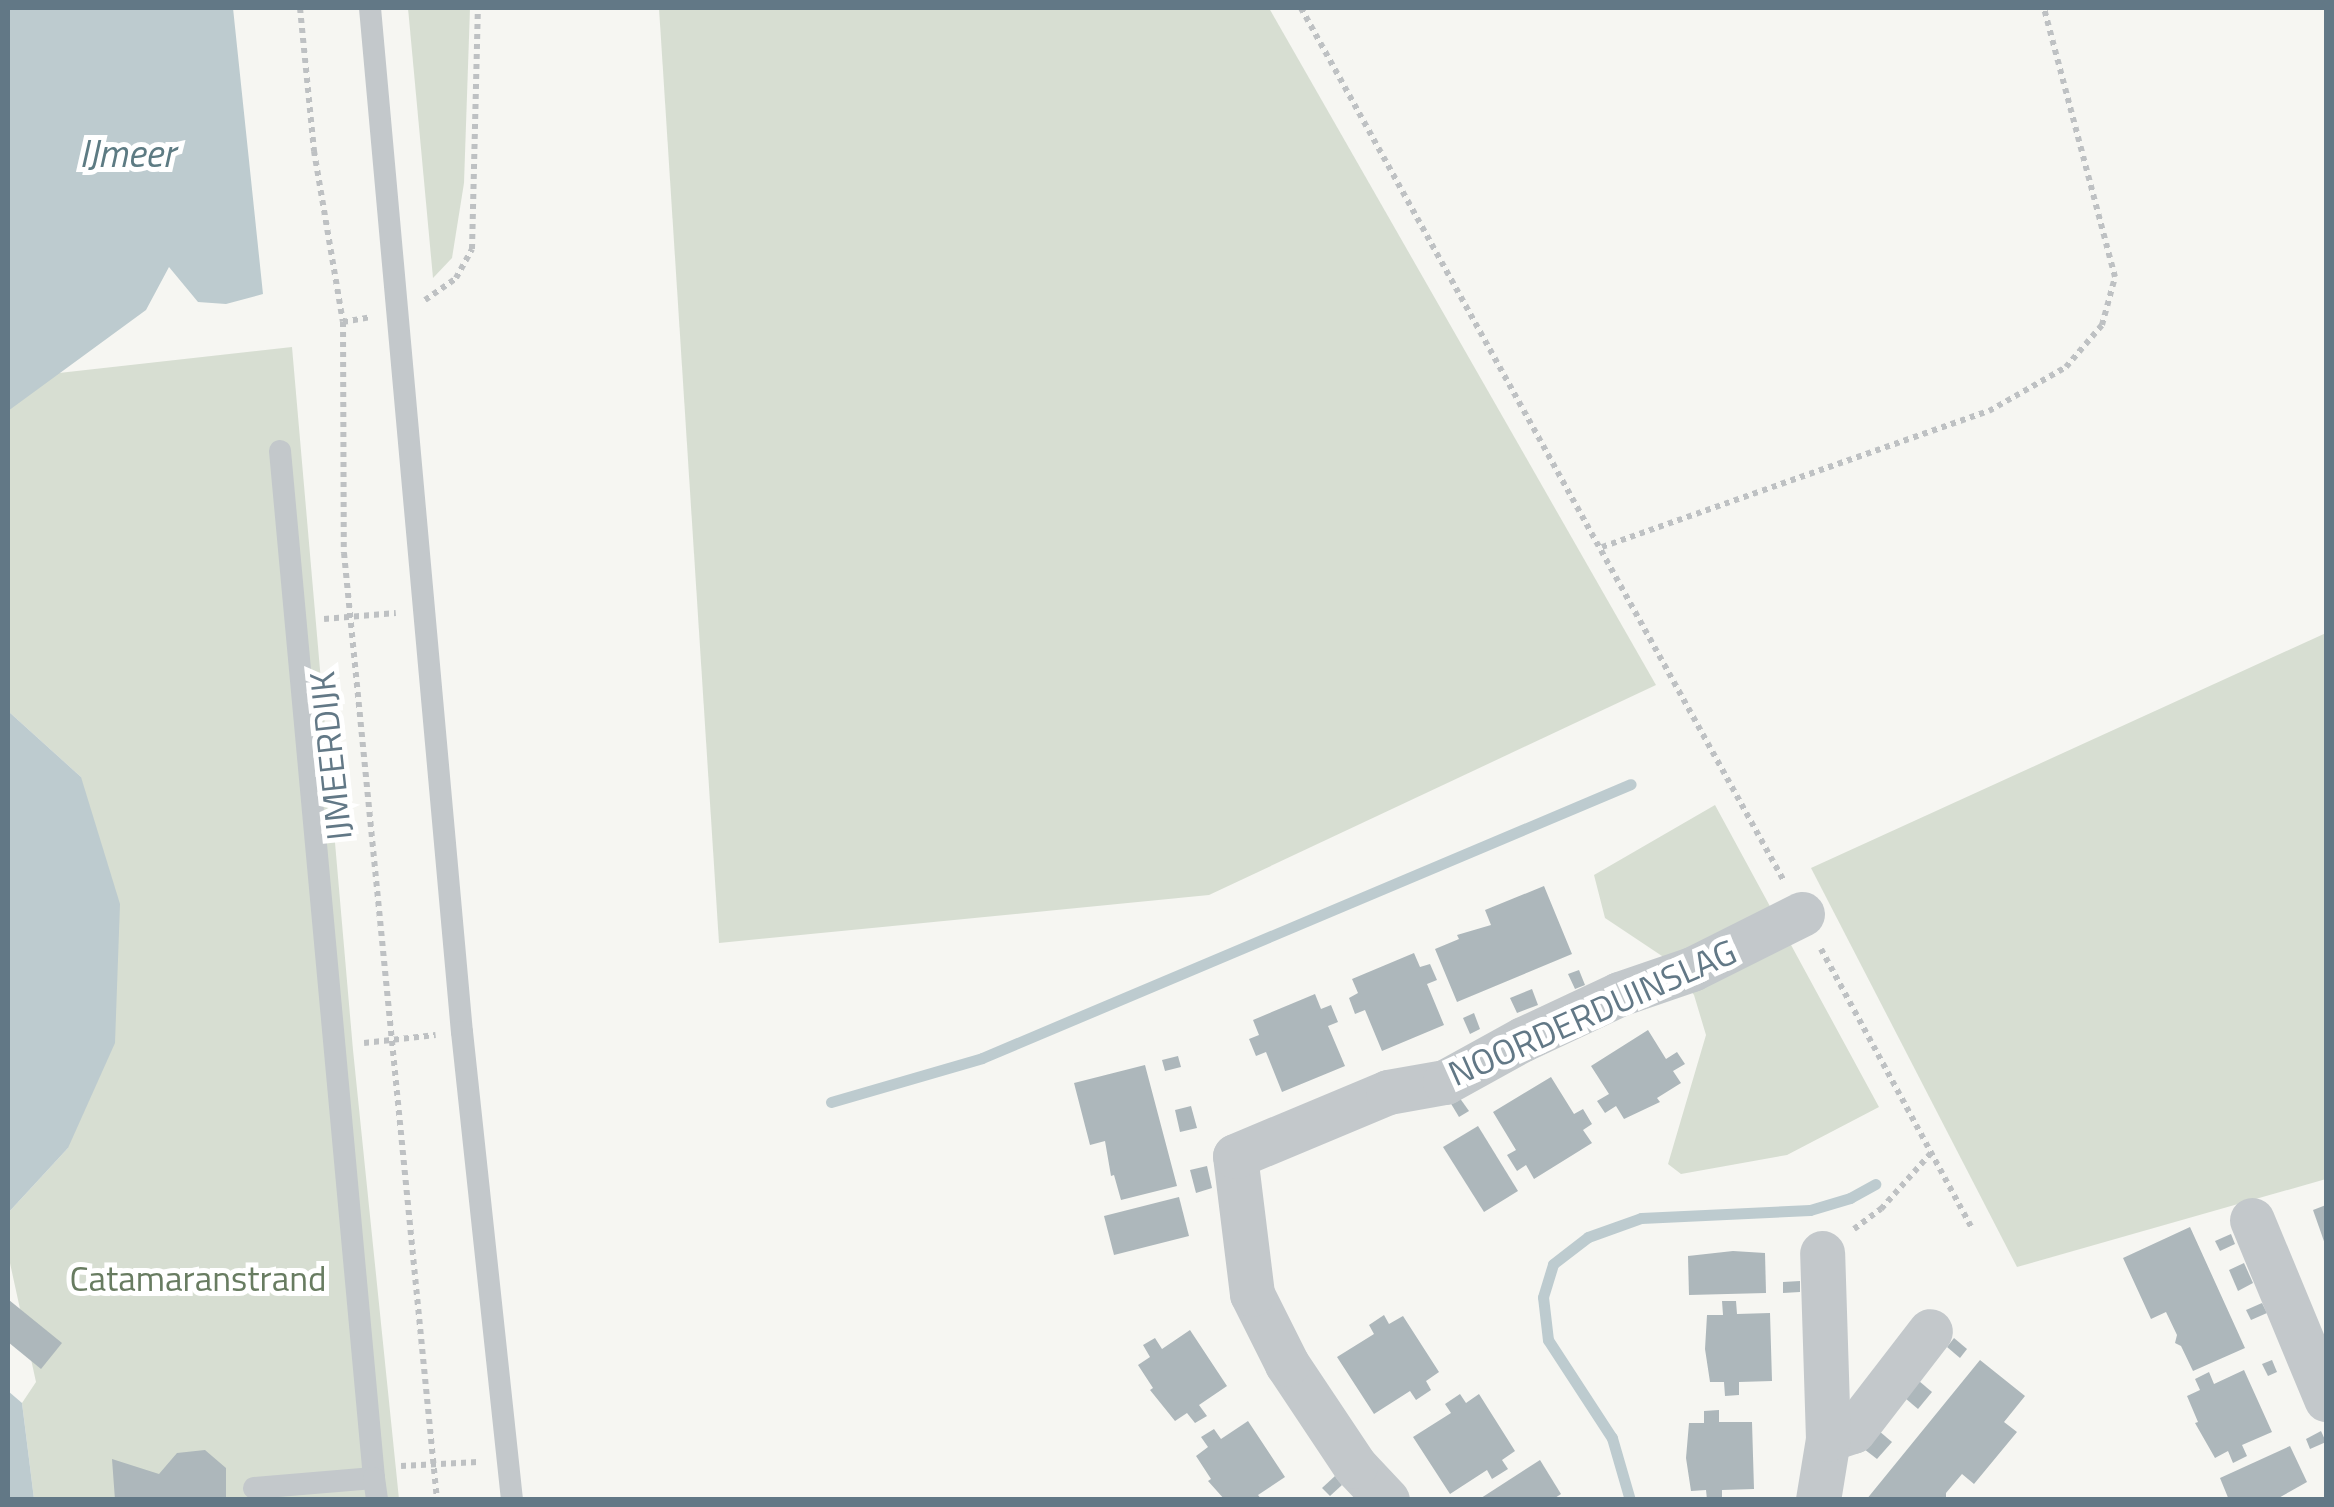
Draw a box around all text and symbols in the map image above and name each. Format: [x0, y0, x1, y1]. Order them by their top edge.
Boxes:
water label: IJmeer [79, 131, 175, 177]
street label: IJMEERDIJK [300, 670, 360, 842]
street label: NOORDERDUINSLAG [1442, 930, 1742, 1094]
park label: Catamaranstrand [69, 1257, 327, 1299]

